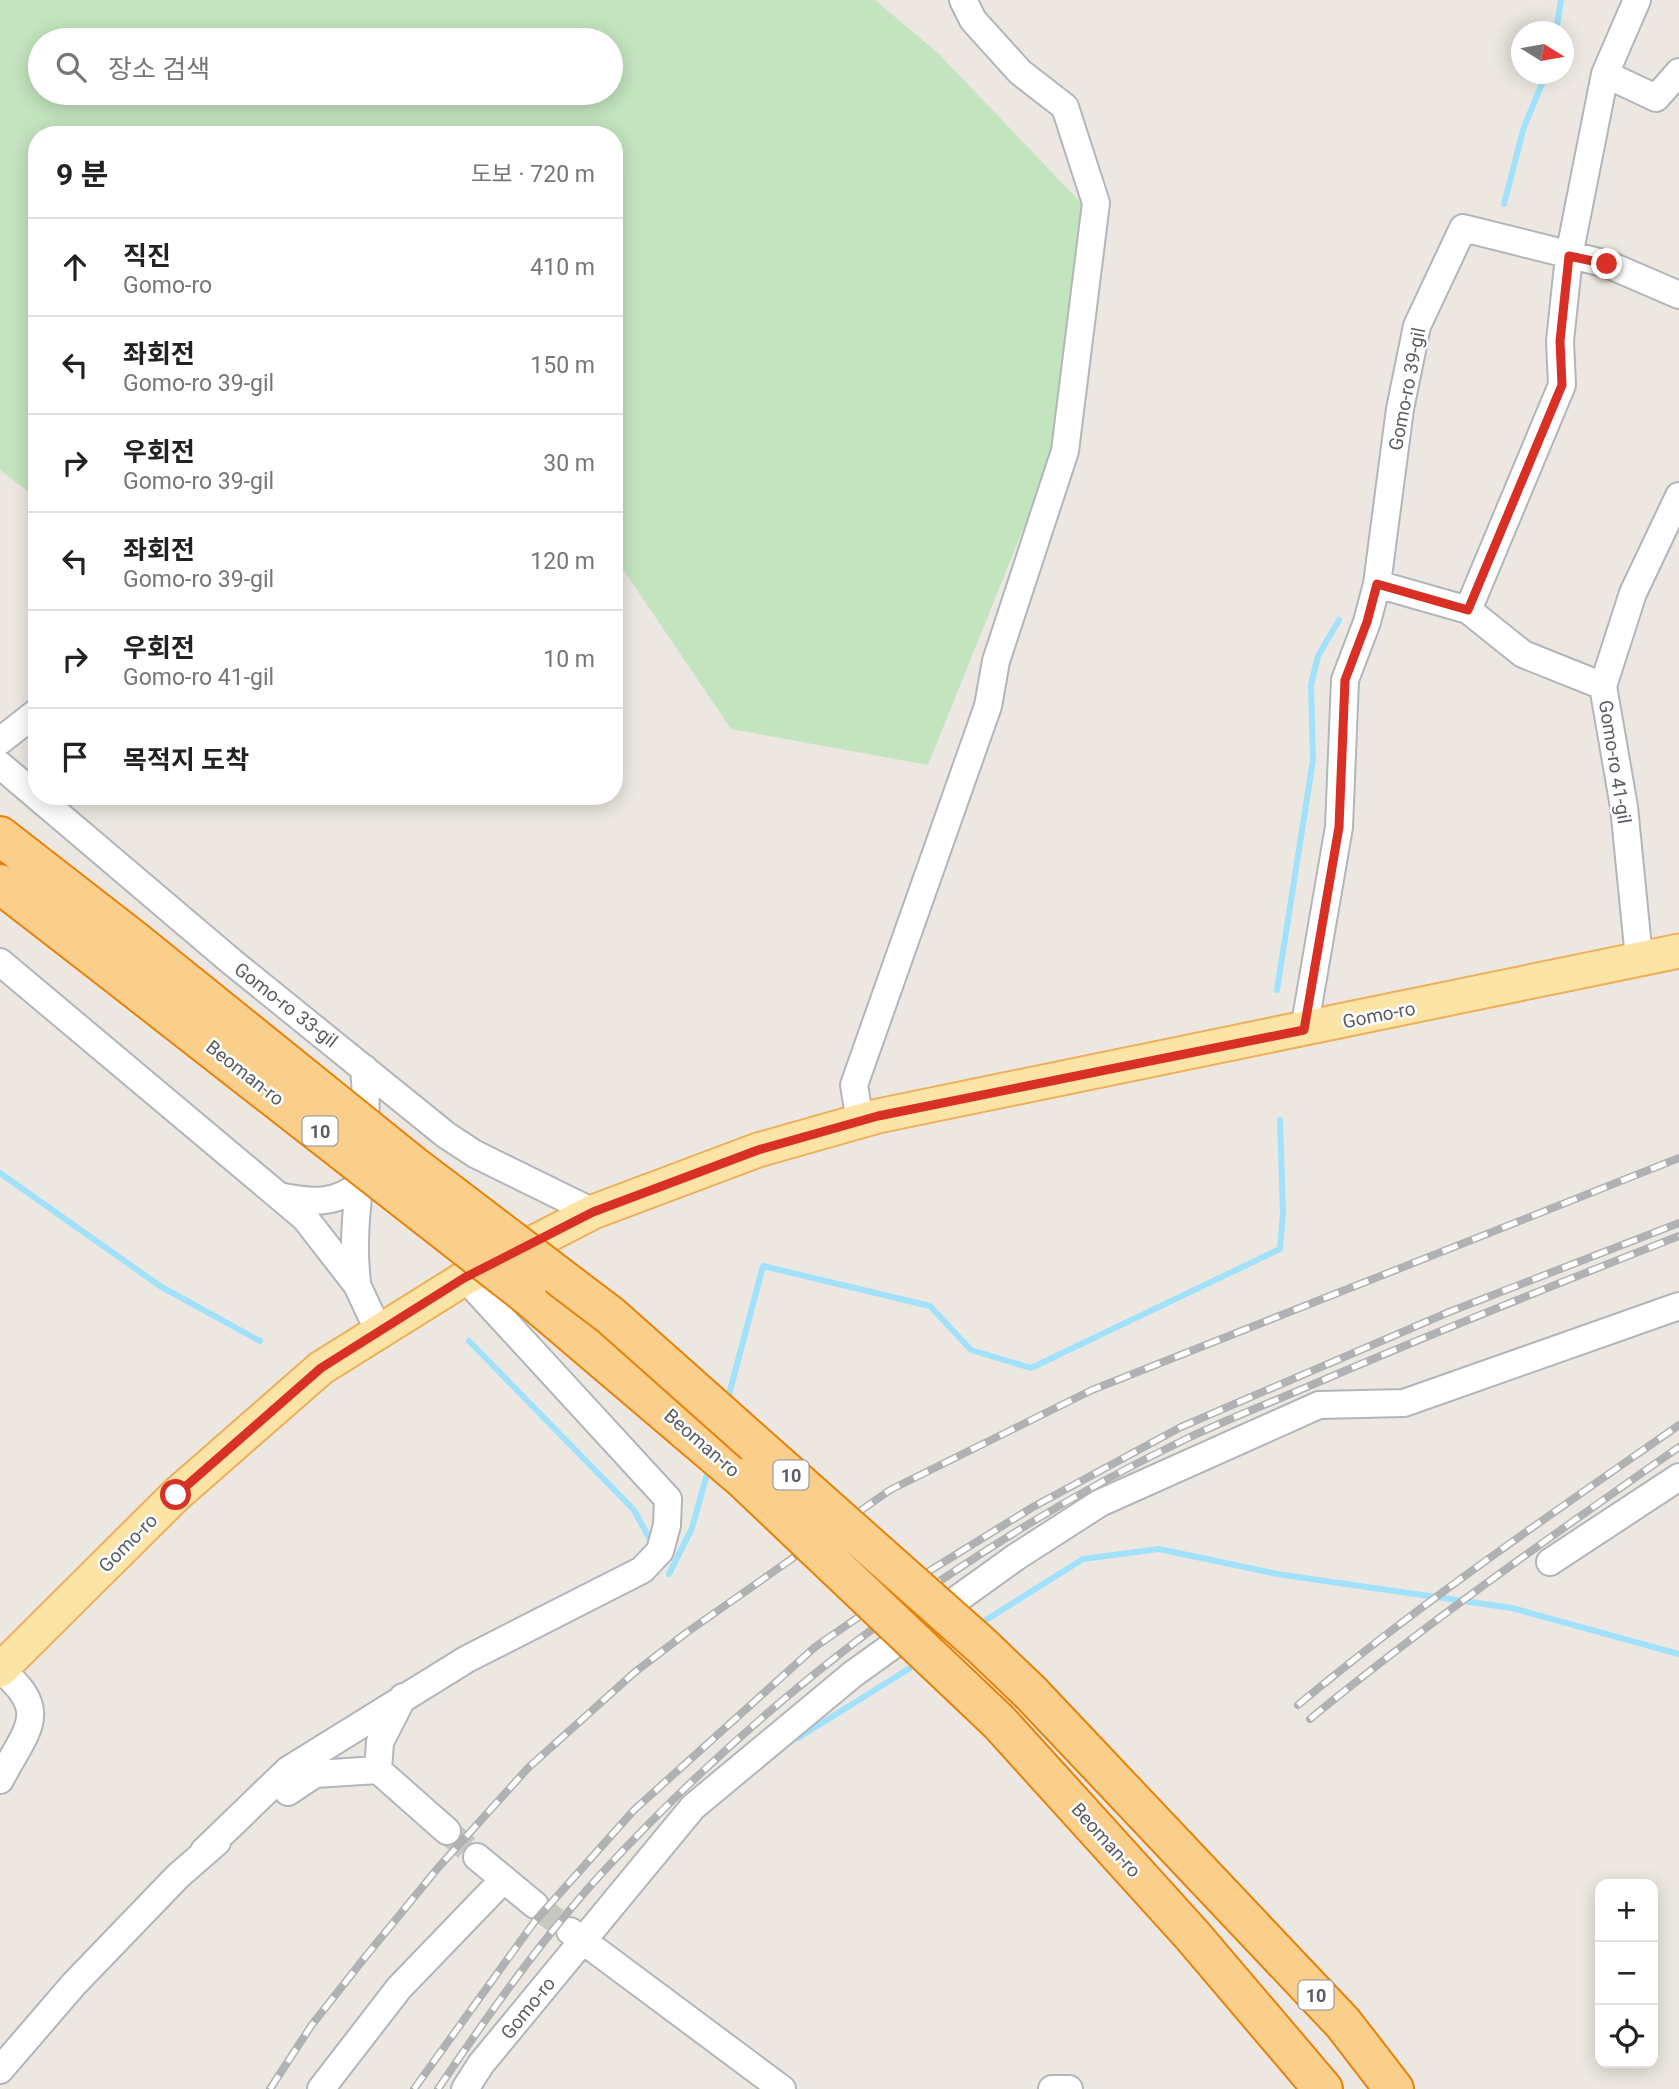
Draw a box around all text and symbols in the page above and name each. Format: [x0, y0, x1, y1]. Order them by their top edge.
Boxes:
north arrow [1511, 21, 1574, 84]
search box [28, 28, 623, 105]
icon: search [52, 48, 90, 86]
text: 장소 검색 [108, 54, 210, 84]
text: 9 분 [56, 157, 108, 192]
text: 도보 · 720 m [471, 161, 595, 188]
text: 직진 [123, 241, 171, 271]
icon: ahead [56, 248, 94, 286]
route end [1591, 248, 1622, 279]
text: 410 m [530, 254, 595, 281]
text: Gomo-ro [123, 272, 212, 299]
street label: Gomo-ro 39-gil [1384, 326, 1430, 452]
text: 좌회전 [123, 339, 195, 369]
icon: left [56, 346, 94, 384]
text: 150 m [530, 352, 595, 379]
text: Gomo-ro 39-gil [123, 370, 274, 397]
text: 우회전 [123, 437, 195, 467]
icon: right [56, 444, 94, 482]
text: 30 m [543, 450, 595, 477]
text: Gomo-ro 39-gil [123, 468, 274, 495]
text: 좌회전 [123, 535, 195, 565]
icon: left [56, 542, 94, 580]
text: 120 m [530, 548, 595, 575]
text: Gomo-ro 39-gil [123, 566, 274, 593]
text: 우회전 [123, 633, 195, 663]
icon: right [56, 640, 94, 678]
text: 10 m [543, 646, 595, 673]
text: Gomo-ro 41-gil [123, 664, 274, 691]
street label: Gomo-ro 41-gil [1594, 699, 1636, 825]
icon: arrive [56, 738, 94, 776]
text: 목적지 도착 [123, 745, 249, 775]
street label: Gomo-ro 33-gil [230, 958, 342, 1052]
street label: Gomo-ro [1341, 997, 1417, 1033]
street label: Beoman-ro [201, 1035, 289, 1111]
road number: 10 [302, 1116, 338, 1146]
street label: Beoman-ro [660, 1404, 744, 1482]
road number: 10 [774, 1460, 808, 1490]
route start [160, 1479, 191, 1510]
street label: Gomo-ro [94, 1509, 162, 1577]
street label: Beoman-ro [1066, 1798, 1146, 1882]
map controls [1595, 1879, 1658, 2068]
button: + [1595, 1879, 1658, 1942]
button: − [1595, 1942, 1658, 2005]
street label: Gomo-ro [496, 1972, 560, 2044]
road number: 10 [1298, 1980, 1334, 2010]
button: locate [1595, 2005, 1658, 2068]

